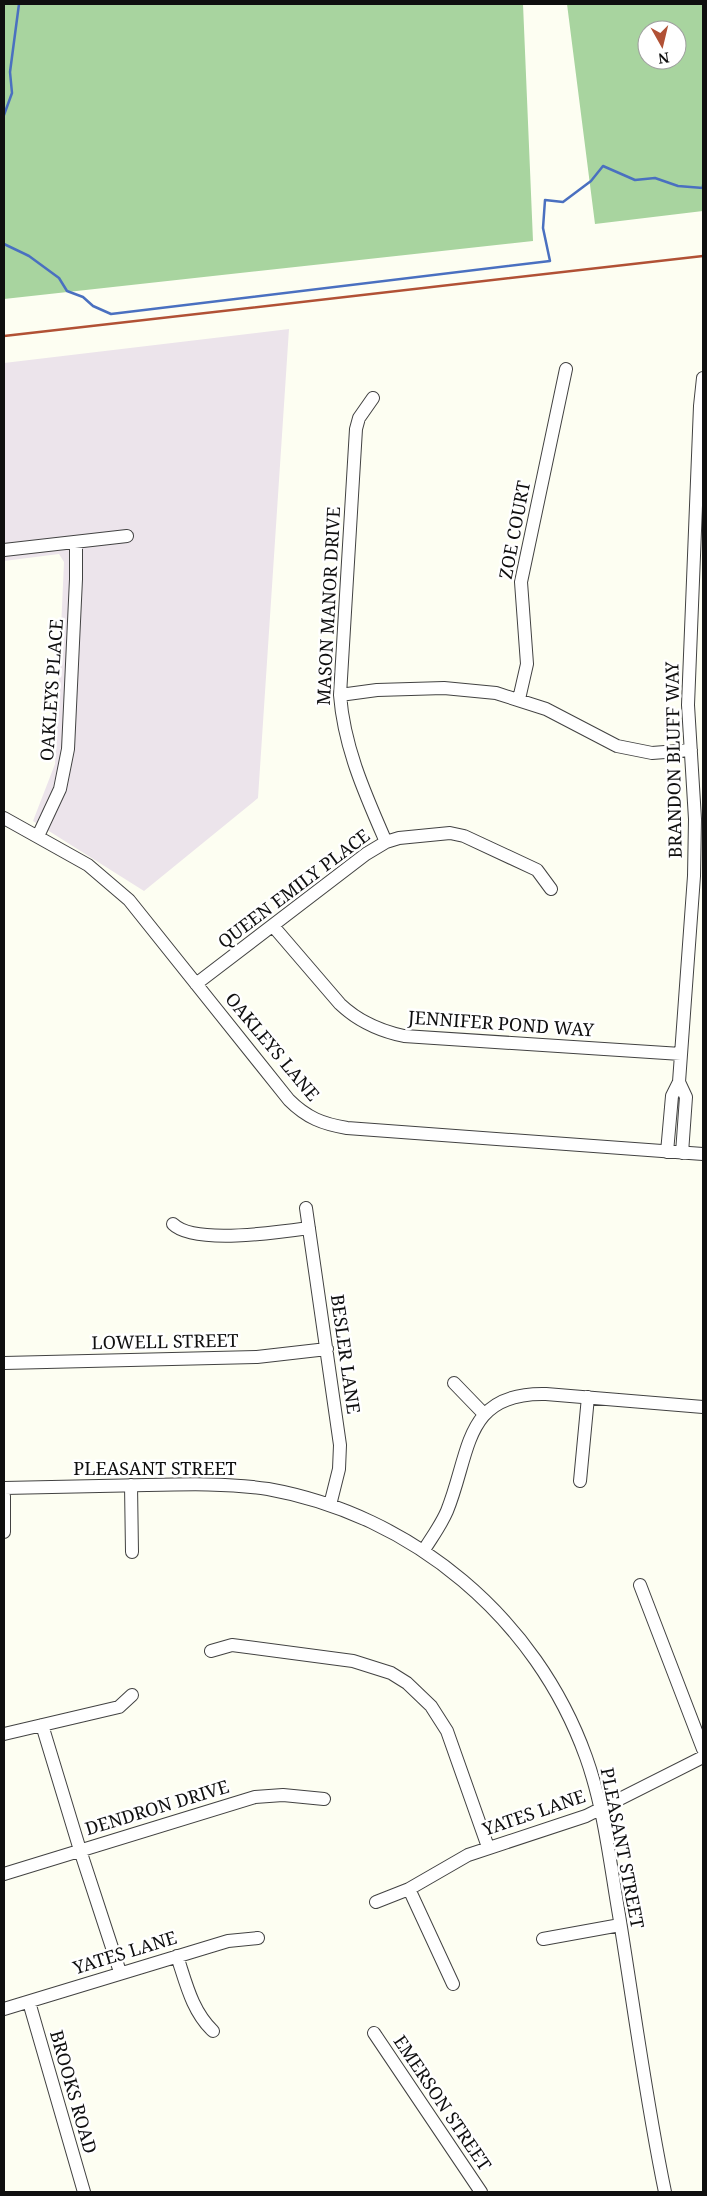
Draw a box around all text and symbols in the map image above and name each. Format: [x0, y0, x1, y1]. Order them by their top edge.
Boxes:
north arrow [637, 20, 687, 70]
text: N [657, 48, 671, 69]
street label: ZOE COURT [493, 479, 535, 581]
street label: MASON MANOR DRIVE [311, 506, 345, 706]
street label: OAKLEYS PLACE [34, 618, 68, 762]
street label: BRANDON BLUFF WAY [659, 661, 687, 859]
street label: QUEEN EMILY PLACE [212, 823, 374, 953]
street label: OAKLEYS LANE [220, 987, 325, 1106]
street label: JENNIFER POND WAY [406, 1004, 595, 1042]
street label: BESLER LANE [326, 1293, 366, 1415]
street label: LOWELL STREET [91, 1328, 239, 1354]
street label: PLEASANT STREET [73, 1456, 237, 1480]
street label: PLEASANT STREET [596, 1765, 650, 1930]
street label: DENDRON DRIVE [82, 1774, 232, 1840]
street label: YATES LANE [478, 1783, 588, 1841]
street label: YATES LANE [69, 1925, 179, 1979]
street label: BROOKS ROAD [45, 2027, 103, 2156]
street label: EMERSON STREET [389, 2030, 497, 2175]

